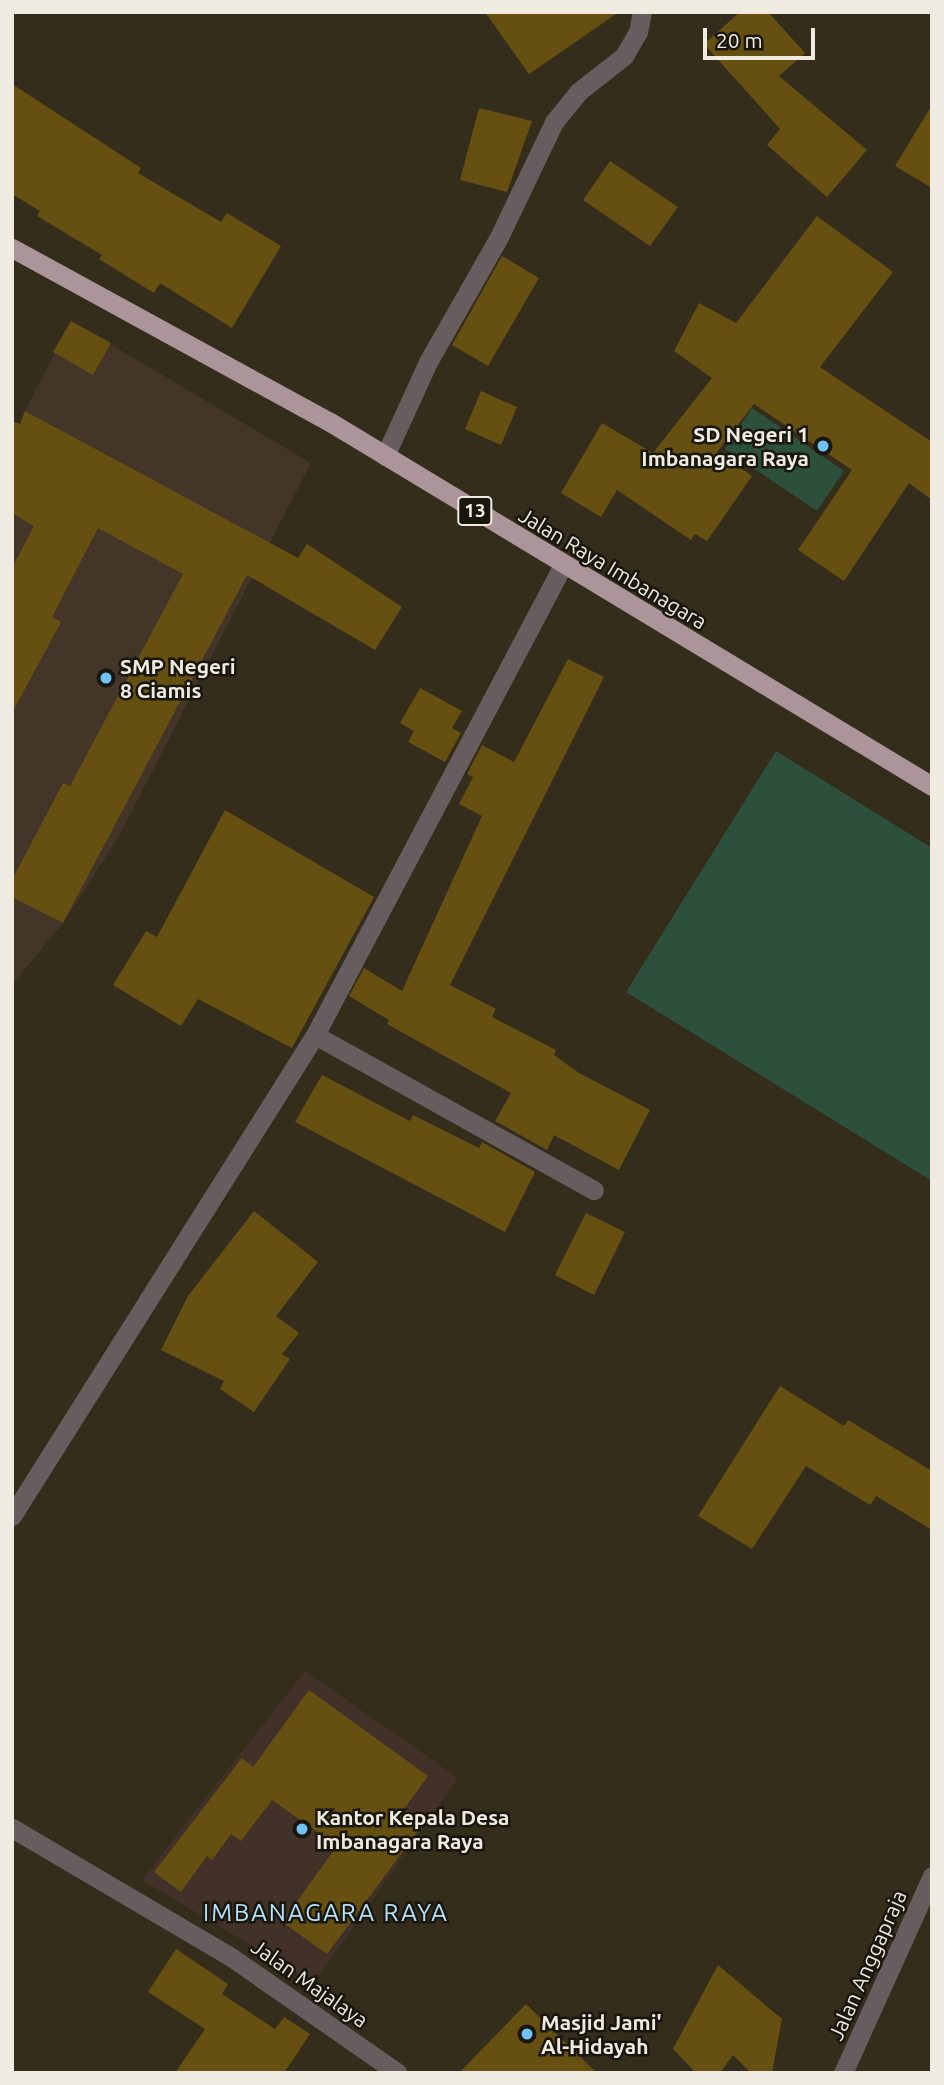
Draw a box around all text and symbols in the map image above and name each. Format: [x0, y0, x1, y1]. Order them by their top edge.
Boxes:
scale bar [706, 14, 818, 58]
text: 20 m [716, 28, 763, 52]
place label: SD Negeri 1 Imbanagara Raya [641, 421, 809, 471]
marker: SD Negeri 1 Imbanagara Raya [815, 438, 831, 454]
road number: 13 [456, 496, 494, 526]
street label: Jalan Raya Imbanagara [514, 502, 712, 634]
place label: SMP Negeri 8 Ciamis [120, 653, 236, 703]
marker: SMP Negeri 8 Ciamis [98, 670, 114, 686]
place label: Kantor Kepala Desa Imbanagara Raya [316, 1804, 510, 1854]
marker: Kantor Kepala Desa Imbanagara Raya [294, 1821, 310, 1837]
street label: Jalan Anggapraja [823, 1886, 911, 2044]
district label: IMBANAGARA RAYA [205, 1899, 447, 1927]
street label: Jalan Majalaya [247, 1934, 373, 2032]
place label: Masjid Jami' Al-Hidayah [541, 2009, 662, 2059]
marker: Masjid Jami' Al-Hidayah [519, 2026, 535, 2042]

